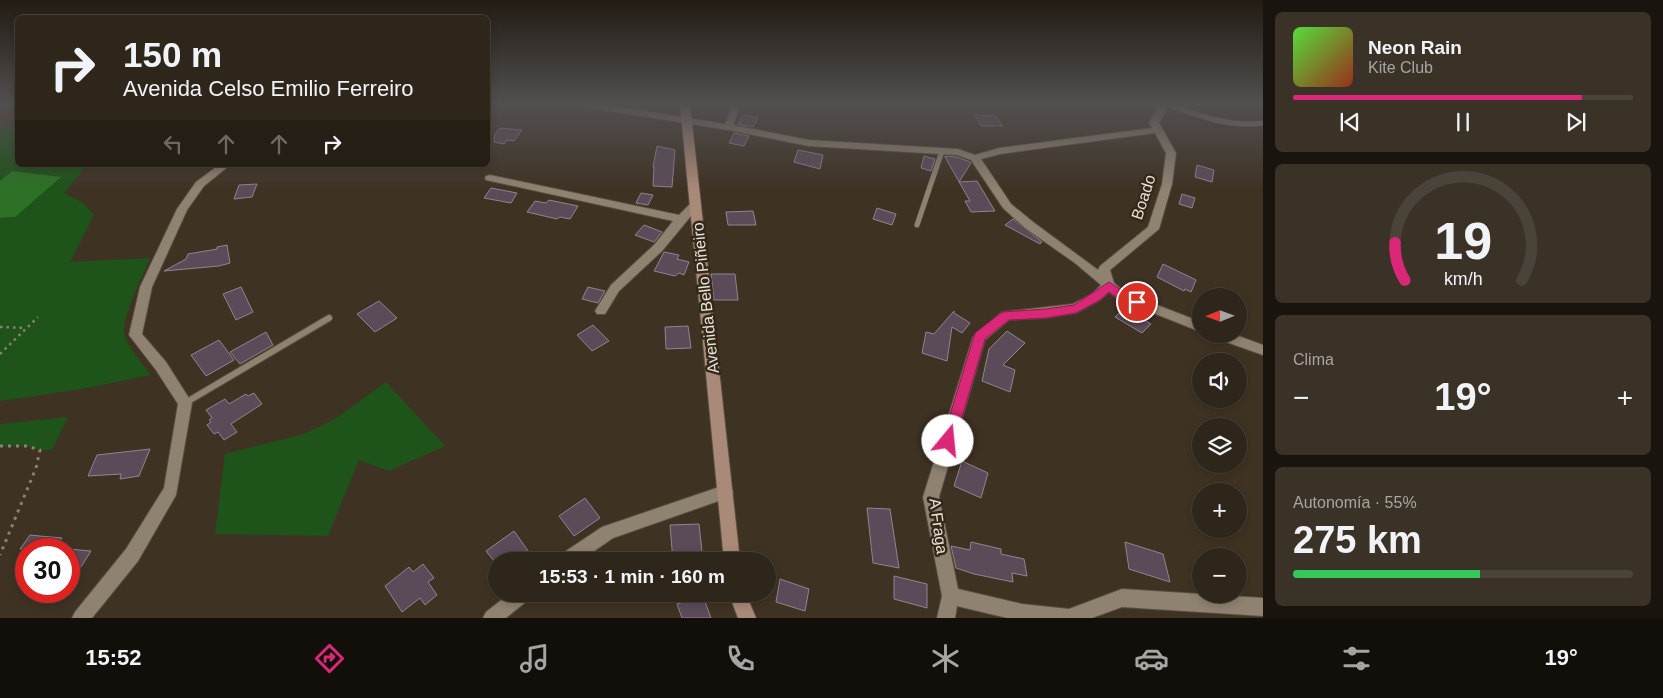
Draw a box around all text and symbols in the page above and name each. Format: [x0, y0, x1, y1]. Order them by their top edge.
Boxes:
icon: right [40, 35, 105, 100]
text: 150 m [123, 35, 222, 74]
text: Neon Rain [1368, 37, 1462, 58]
text: Kite Club [1368, 59, 1433, 76]
text: Avenida Celso Emilio Ferreiro [123, 76, 414, 101]
icon: previous [1336, 108, 1364, 136]
icon: pause [1449, 108, 1477, 136]
icon: next [1562, 108, 1590, 136]
icon: left [159, 130, 187, 158]
icon: ahead [212, 130, 240, 158]
icon: ahead [265, 130, 293, 158]
icon: right [318, 130, 346, 158]
street label: Boado [1128, 172, 1159, 222]
text: 19 [1434, 212, 1492, 270]
street label: Avenida Bello Piñeiro [689, 221, 722, 374]
text: km/h [1444, 269, 1482, 289]
pin [1116, 281, 1158, 323]
icon: arrive [1123, 288, 1151, 316]
north arrow [1192, 288, 1248, 342]
map controls [1192, 288, 1247, 603]
text: Clima [1293, 351, 1334, 368]
button: sound [1192, 353, 1247, 408]
text: 19° [1434, 376, 1492, 418]
text: − [1293, 382, 1309, 413]
text: + [1617, 382, 1633, 413]
position arrow [921, 414, 973, 466]
button: layers [1192, 418, 1247, 473]
button: + [1192, 483, 1247, 538]
text: Autonomía · 55% [1293, 494, 1417, 511]
street label: A Fraga [926, 497, 951, 555]
text: 275 km [1293, 519, 1422, 561]
speed limit sign: 30 [15, 538, 80, 603]
button: − [1192, 548, 1247, 603]
text: 15:53 · 1 min · 160 m [539, 566, 725, 587]
icon: directions [312, 641, 347, 676]
icon: music [517, 641, 552, 676]
icon: phone [723, 641, 758, 676]
icon: climate [928, 641, 963, 676]
icon: car [1134, 641, 1169, 676]
icon: filters [1339, 641, 1374, 676]
text: 15:52 [85, 645, 141, 670]
text: 19° [1544, 645, 1578, 670]

